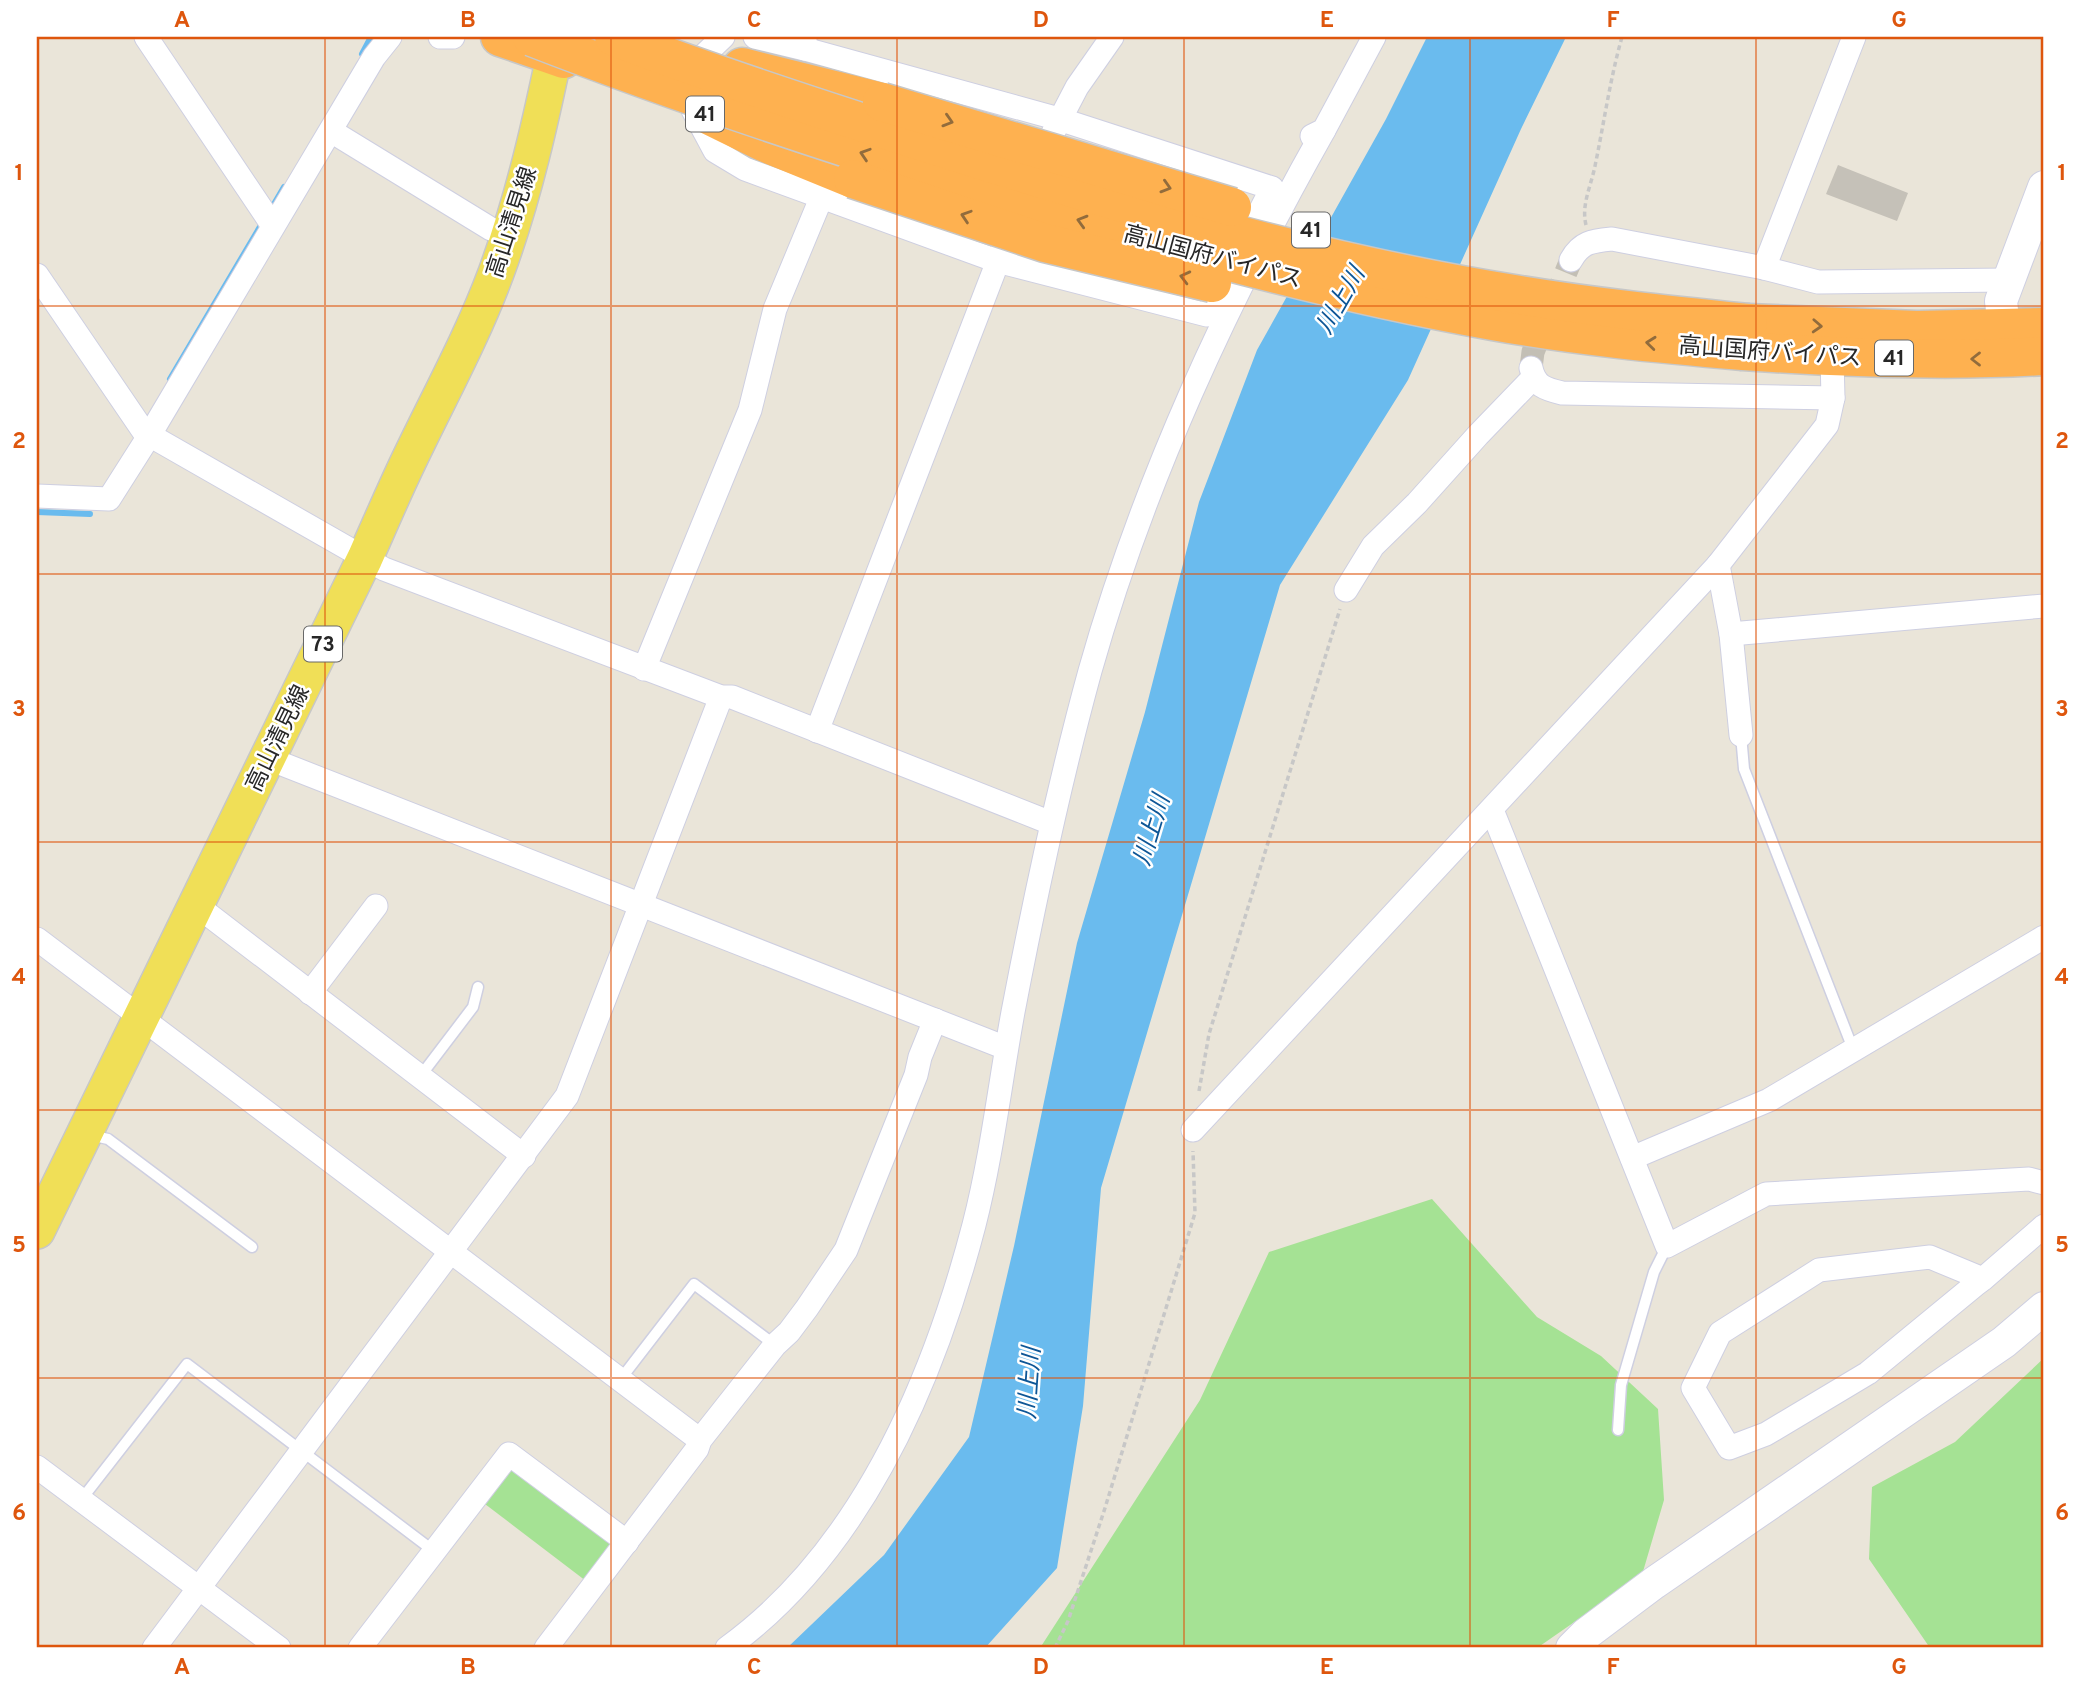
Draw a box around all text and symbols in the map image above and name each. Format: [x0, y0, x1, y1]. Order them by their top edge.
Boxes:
text: A [174, 7, 190, 36]
text: B [460, 7, 476, 36]
text: C [747, 7, 761, 36]
text: D [1033, 7, 1049, 36]
text: E [1320, 7, 1334, 36]
text: F [1606, 7, 1620, 36]
text: G [1891, 7, 1907, 36]
road number: 41 [686, 96, 724, 132]
one-way arrow [941, 113, 953, 128]
one-way arrow [859, 147, 871, 162]
text: 1 [14, 160, 24, 189]
text: 1 [2057, 160, 2067, 189]
street label: 高山清見線 [482, 164, 545, 282]
one-way arrow [1159, 178, 1171, 193]
one-way arrow [960, 210, 972, 224]
road number: 41 [1292, 212, 1330, 247]
one-way arrow [1076, 214, 1088, 229]
street label: 高山国府バイパス [1120, 221, 1305, 296]
water label: 川上川 [1311, 260, 1374, 340]
one-way arrow [1179, 271, 1191, 285]
one-way arrow [1811, 319, 1822, 334]
street label: 高山国府バイパス [1677, 333, 1862, 374]
one-way arrow [1645, 335, 1657, 350]
road number: 41 [1875, 340, 1913, 376]
one-way arrow [1970, 351, 1981, 366]
text: 2 [12, 428, 26, 457]
text: 2 [2055, 428, 2069, 457]
road number: 73 [304, 626, 342, 662]
street label: 高山清見線 [241, 681, 317, 797]
text: 3 [12, 696, 26, 725]
text: 3 [2055, 696, 2069, 725]
water label: 川上川 [1128, 789, 1179, 869]
text: 4 [12, 964, 26, 993]
text: 4 [2055, 964, 2069, 993]
text: 5 [12, 1232, 26, 1261]
text: 5 [2055, 1232, 2069, 1261]
water label: 川上川 [1014, 1343, 1049, 1420]
text: 6 [12, 1500, 26, 1529]
text: 6 [2055, 1500, 2069, 1529]
text: A [174, 1654, 190, 1683]
text: B [460, 1654, 476, 1683]
text: C [747, 1654, 761, 1683]
text: D [1033, 1654, 1049, 1683]
text: E [1320, 1654, 1334, 1683]
text: F [1606, 1654, 1620, 1683]
text: G [1891, 1654, 1907, 1683]

